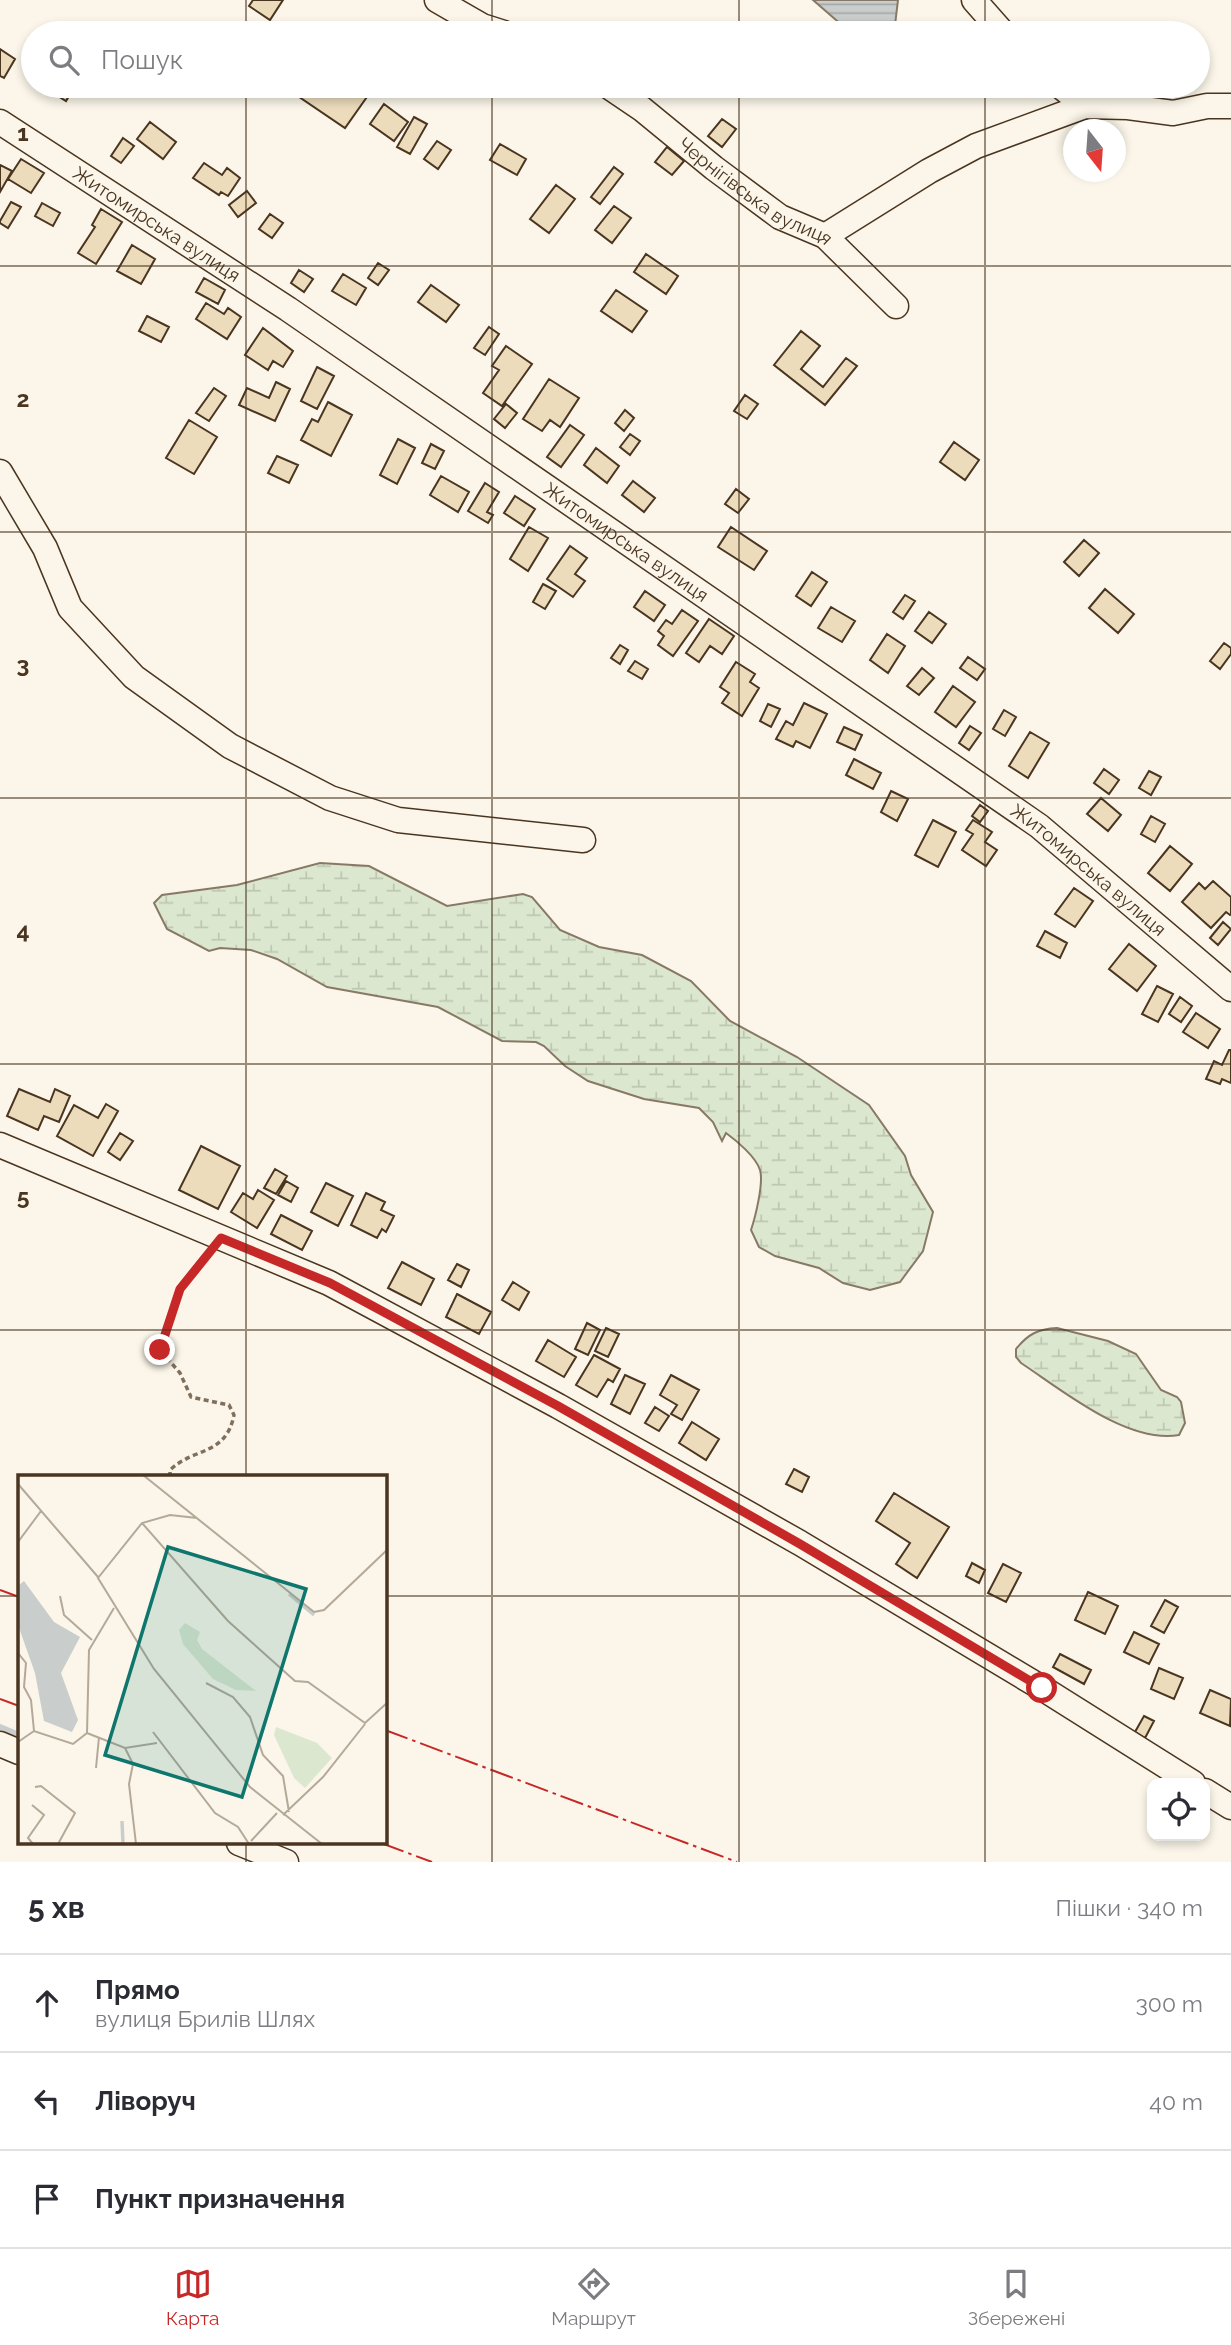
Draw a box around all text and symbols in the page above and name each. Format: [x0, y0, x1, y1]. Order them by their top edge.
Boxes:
search box [21, 21, 1210, 98]
icon: search [45, 41, 83, 79]
text: Пошук [101, 45, 183, 75]
text: 1 [17, 119, 29, 146]
north arrow [1063, 119, 1126, 182]
street label: Чернігівська вулиця [674, 133, 838, 249]
street label: Житомирська вулиця [69, 162, 245, 286]
text: 2 [17, 385, 29, 412]
street label: Житомирська вулиця [540, 477, 713, 606]
text: 3 [17, 651, 29, 678]
street label: Житомирська вулиця [1007, 799, 1171, 940]
text: 4 [16, 917, 30, 944]
text: 5 [17, 1183, 30, 1210]
route end [144, 1334, 175, 1365]
inset map [18, 1475, 387, 1844]
route start [1026, 1672, 1057, 1703]
map controls [1147, 1778, 1210, 1841]
button: locate [1147, 1778, 1210, 1841]
text: 5 хв [28, 1890, 85, 1925]
text: Пішки · 340 m [1056, 1894, 1203, 1921]
text: Прямо [95, 1975, 180, 2005]
icon: ahead [28, 1984, 66, 2022]
text: 300 m [1136, 1990, 1203, 2017]
text: вулиця Брилів Шлях [95, 2005, 315, 2032]
icon: left [28, 2082, 66, 2120]
text: Ліворуч [95, 2086, 196, 2116]
text: 40 m [1149, 2088, 1203, 2115]
icon: arrive [28, 2180, 66, 2218]
text: Пункт призначення [95, 2184, 345, 2214]
tab: Карта [166, 2265, 219, 2329]
tab: Маршрут [551, 2265, 636, 2329]
tab: Збережені [968, 2265, 1065, 2329]

